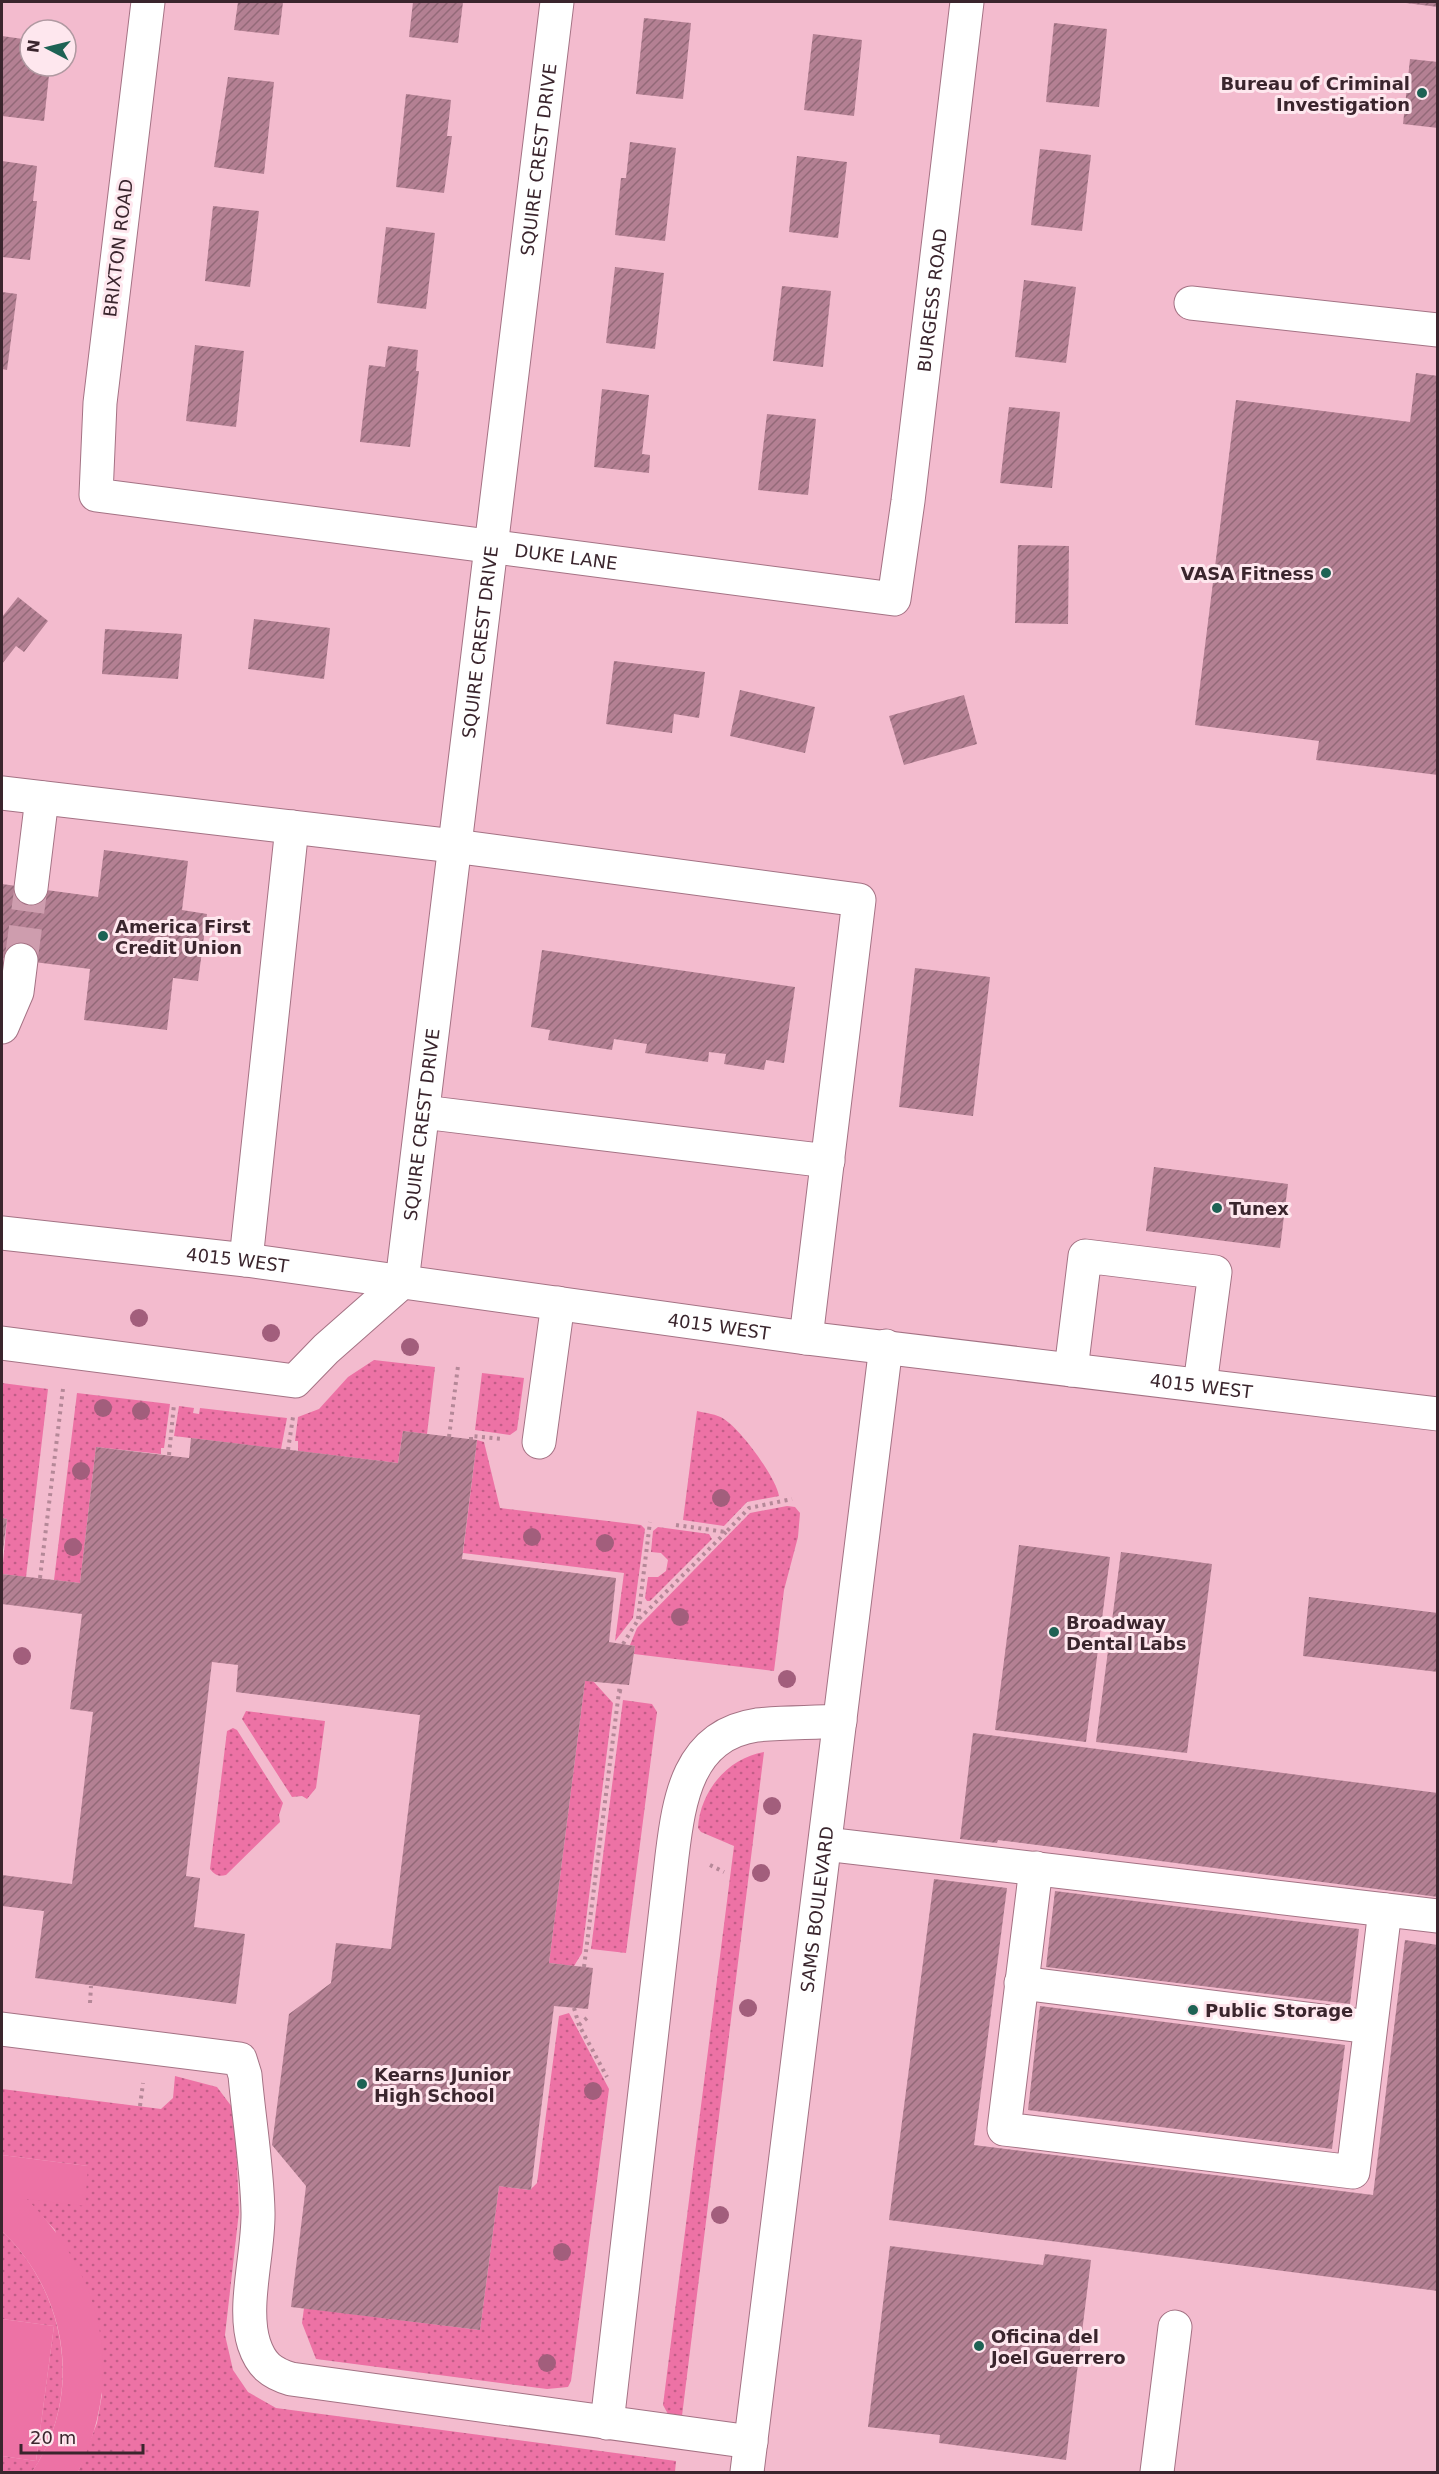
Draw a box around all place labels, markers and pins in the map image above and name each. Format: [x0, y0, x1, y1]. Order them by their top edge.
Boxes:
place label: Bureau of Criminal Investigation [1220, 73, 1410, 115]
marker: Bureau of Criminal Investigation [1415, 86, 1429, 100]
place label: VASA Fitness [1181, 563, 1314, 584]
marker: VASA Fitness [1319, 566, 1333, 580]
place label: America First Credit Union [115, 916, 251, 958]
marker: America First Credit Union [96, 929, 110, 943]
place label: Tunex [1229, 1198, 1289, 1219]
marker: Tunex [1210, 1201, 1224, 1215]
place label: Broadway Dental Labs [1066, 1612, 1186, 1654]
marker: Broadway Dental Labs [1047, 1625, 1061, 1639]
place label: Public Storage [1205, 2000, 1353, 2021]
marker: Public Storage [1186, 2003, 1200, 2017]
place label: Kearns Junior High School [374, 2064, 511, 2106]
marker: Kearns Junior High School [355, 2077, 369, 2091]
place label: Oficina del Joel Guerrero [989, 2326, 1126, 2368]
marker: Oficina del Joel Guerrero [972, 2339, 986, 2353]

